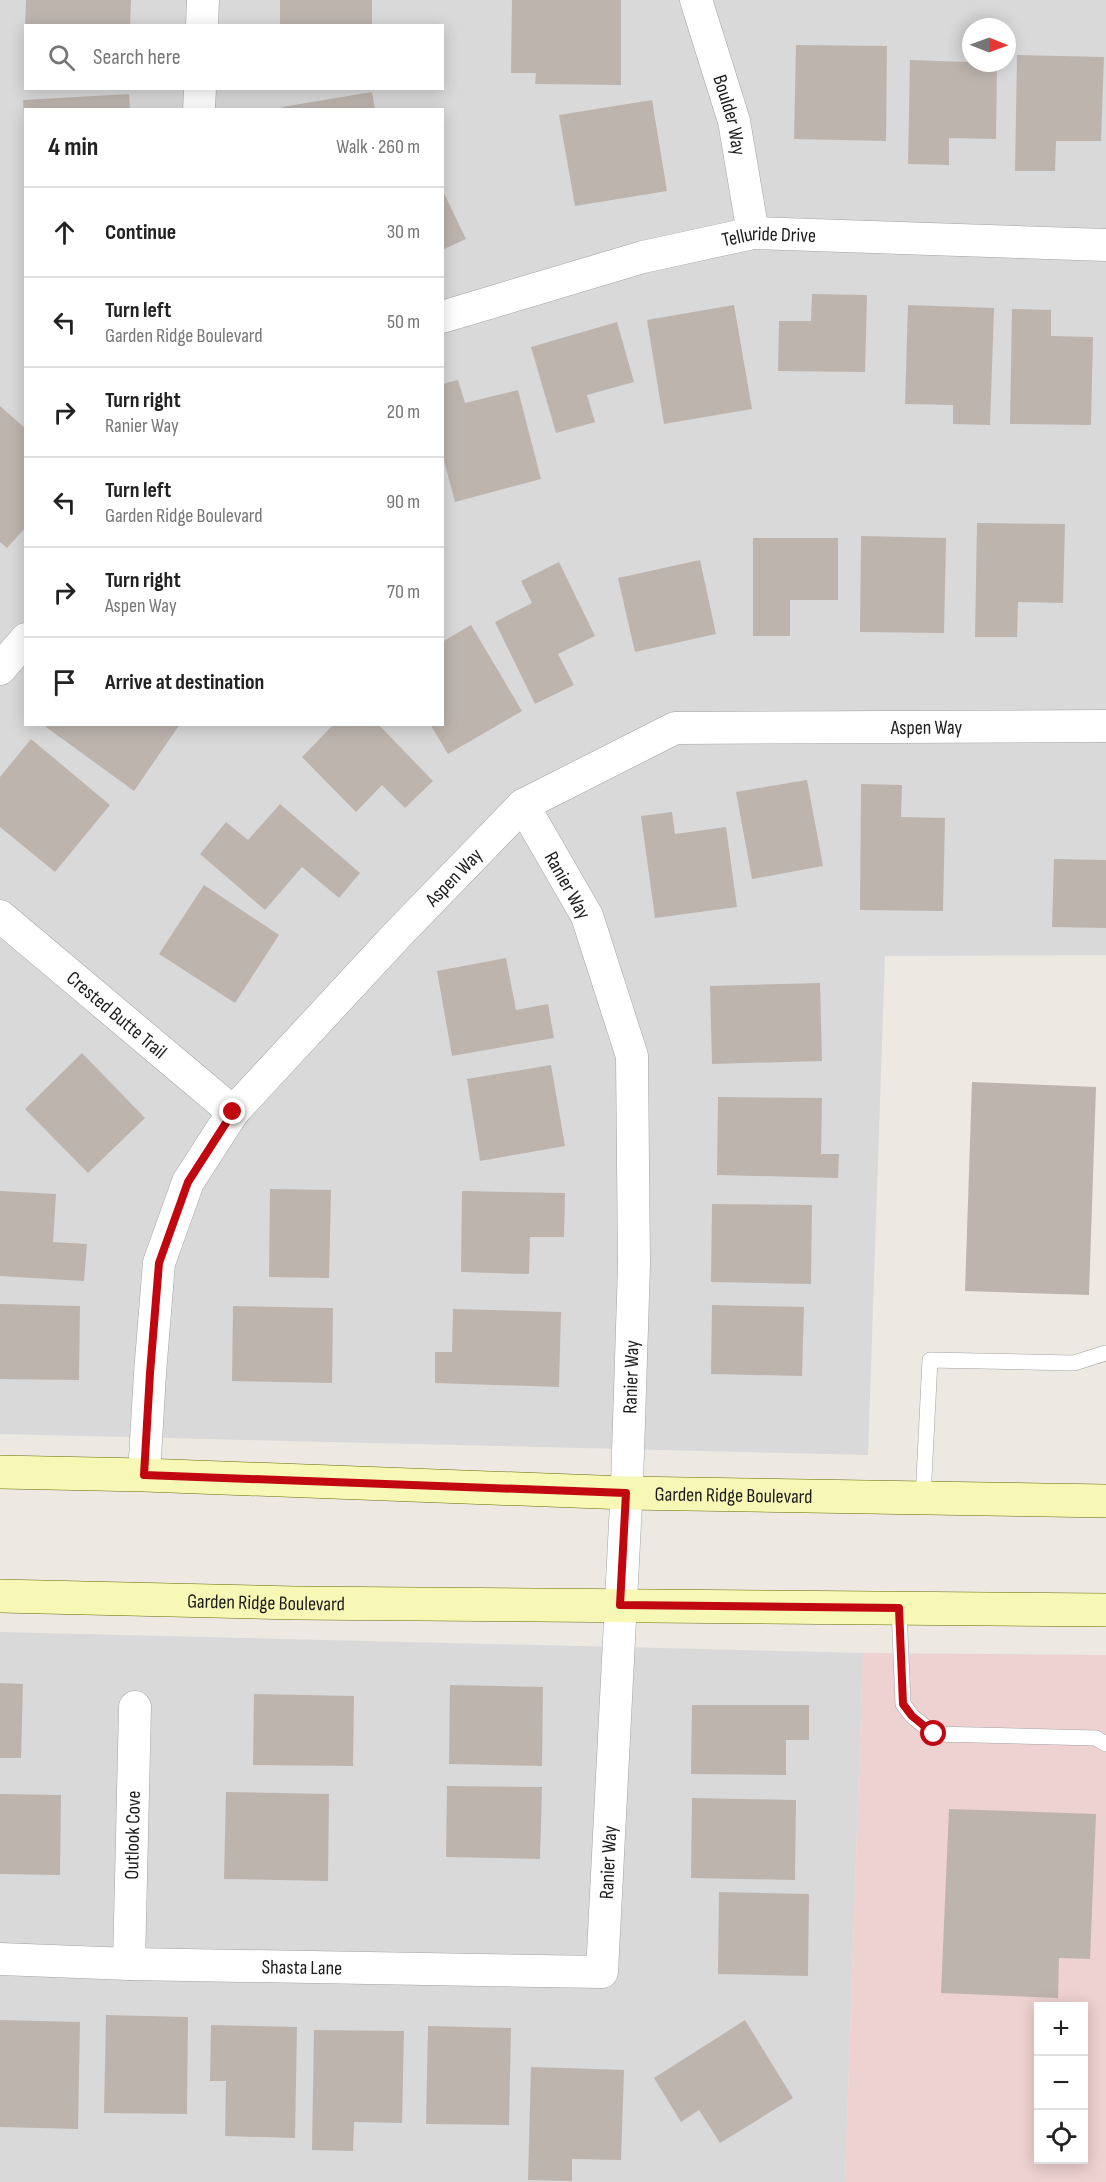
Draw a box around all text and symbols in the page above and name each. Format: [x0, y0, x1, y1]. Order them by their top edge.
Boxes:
north arrow [962, 18, 1016, 72]
search box [24, 24, 444, 90]
icon: search [45, 41, 78, 74]
text: Search here [93, 44, 180, 71]
street label: Boulder Way [707, 72, 751, 157]
text: 4 min [48, 132, 98, 163]
text: Walk · 260 m [336, 135, 420, 159]
icon: ahead [48, 216, 81, 249]
text: Continue [105, 219, 176, 246]
text: 30 m [387, 220, 420, 244]
street label: Telluride Drive [720, 222, 816, 252]
text: Turn left [105, 297, 171, 324]
icon: left [48, 306, 81, 339]
text: 50 m [387, 310, 420, 334]
text: Garden Ridge Boulevard [105, 324, 263, 348]
text: Turn right [105, 387, 181, 414]
icon: right [48, 396, 81, 429]
text: 20 m [387, 400, 420, 424]
text: Ranier Way [105, 414, 179, 438]
text: Turn left [105, 477, 171, 504]
icon: left [48, 486, 81, 519]
text: 90 m [386, 490, 420, 514]
text: Garden Ridge Boulevard [105, 504, 263, 528]
text: Turn right [105, 567, 181, 594]
icon: right [48, 576, 81, 609]
text: 70 m [387, 580, 420, 604]
text: Aspen Way [105, 594, 177, 618]
icon: arrive [48, 666, 81, 699]
text: Arrive at destination [105, 669, 264, 696]
street label: Aspen Way [890, 716, 963, 740]
street label: Aspen Way [420, 843, 488, 912]
street label: Ranier Way [539, 847, 596, 924]
street label: Crested Butte Trail [61, 966, 171, 1064]
route end [219, 1098, 245, 1124]
street label: Ranier Way [618, 1339, 645, 1414]
street label: Garden Ridge Boulevard [655, 1482, 813, 1509]
street label: Garden Ridge Boulevard [187, 1589, 345, 1616]
route start [920, 1720, 946, 1746]
street label: Outlook Cove [120, 1790, 146, 1880]
street label: Ranier Way [595, 1825, 623, 1900]
street label: Shasta Lane [261, 1955, 342, 1981]
map controls [1034, 2002, 1088, 2164]
button: + [1034, 2002, 1088, 2056]
button: − [1034, 2056, 1088, 2110]
button: locate [1034, 2110, 1088, 2164]

